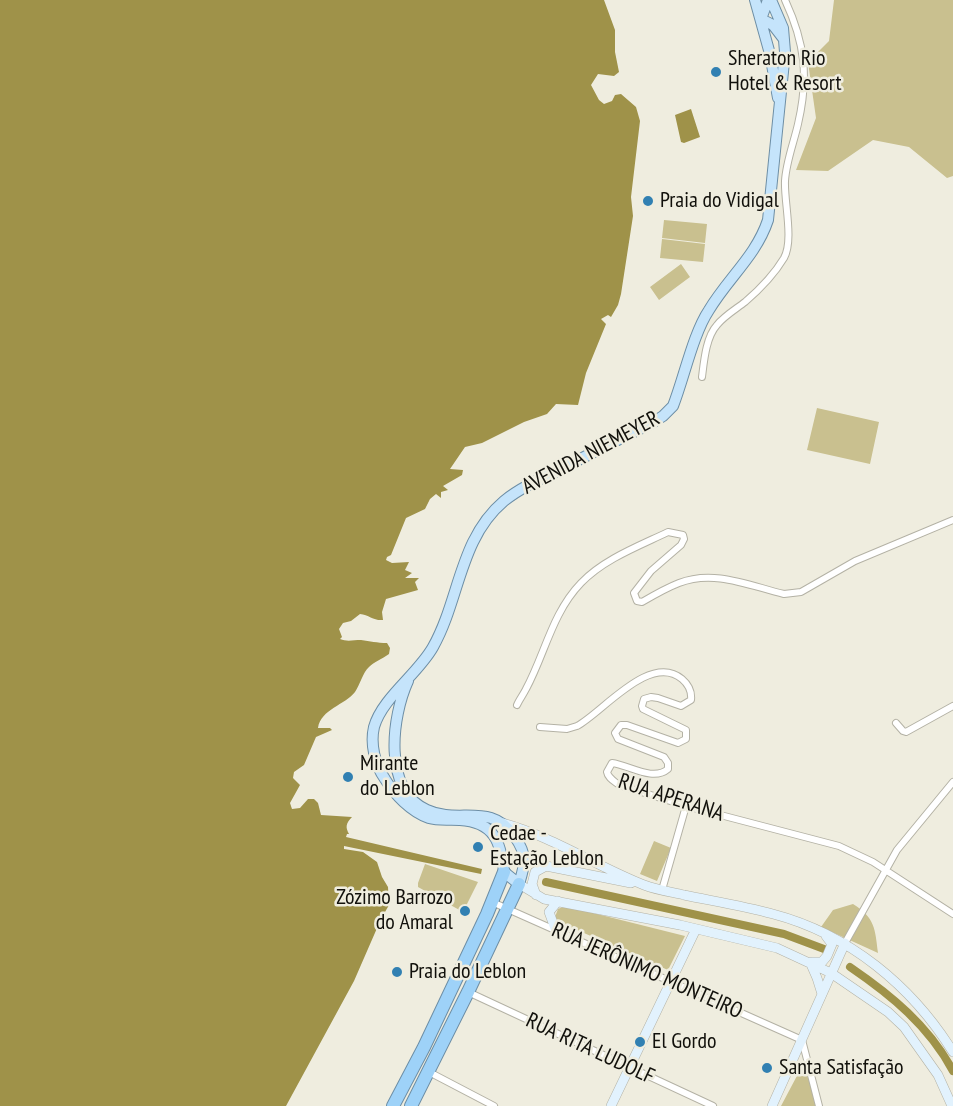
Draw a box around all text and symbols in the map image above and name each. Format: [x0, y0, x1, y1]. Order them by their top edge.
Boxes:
place label: Sheraton Rio Hotel & Resort [728, 46, 841, 98]
marker: Sheraton Rio Hotel & Resort [709, 65, 723, 79]
place label: Praia do Vidigal [660, 188, 779, 214]
marker: Praia do Vidigal [641, 194, 655, 208]
street label: AVENIDA NIEMEYER [518, 406, 664, 500]
place label: Mirante do Leblon [360, 751, 435, 802]
street label: RUA APERANA [615, 769, 727, 827]
marker: Mirante do Leblon [341, 770, 355, 784]
place label: Cedae - Estação Leblon [490, 821, 604, 872]
marker: Cedae - Estação Leblon [471, 840, 485, 854]
place label: Zózimo Barrozo do Amaral [336, 885, 453, 936]
marker: Zózimo Barrozo do Amaral [458, 904, 472, 918]
street label: RUA JERÔNIMO MONTEIRO [548, 917, 746, 1025]
place label: Praia do Leblon [409, 959, 526, 985]
marker: Praia do Leblon [390, 965, 404, 979]
street label: RUA RITA LUDOLF [521, 1008, 659, 1090]
place label: El Gordo [652, 1029, 717, 1055]
marker: El Gordo [633, 1035, 647, 1049]
place label: Santa Satisfação [779, 1055, 903, 1081]
marker: Santa Satisfação [760, 1061, 774, 1075]

